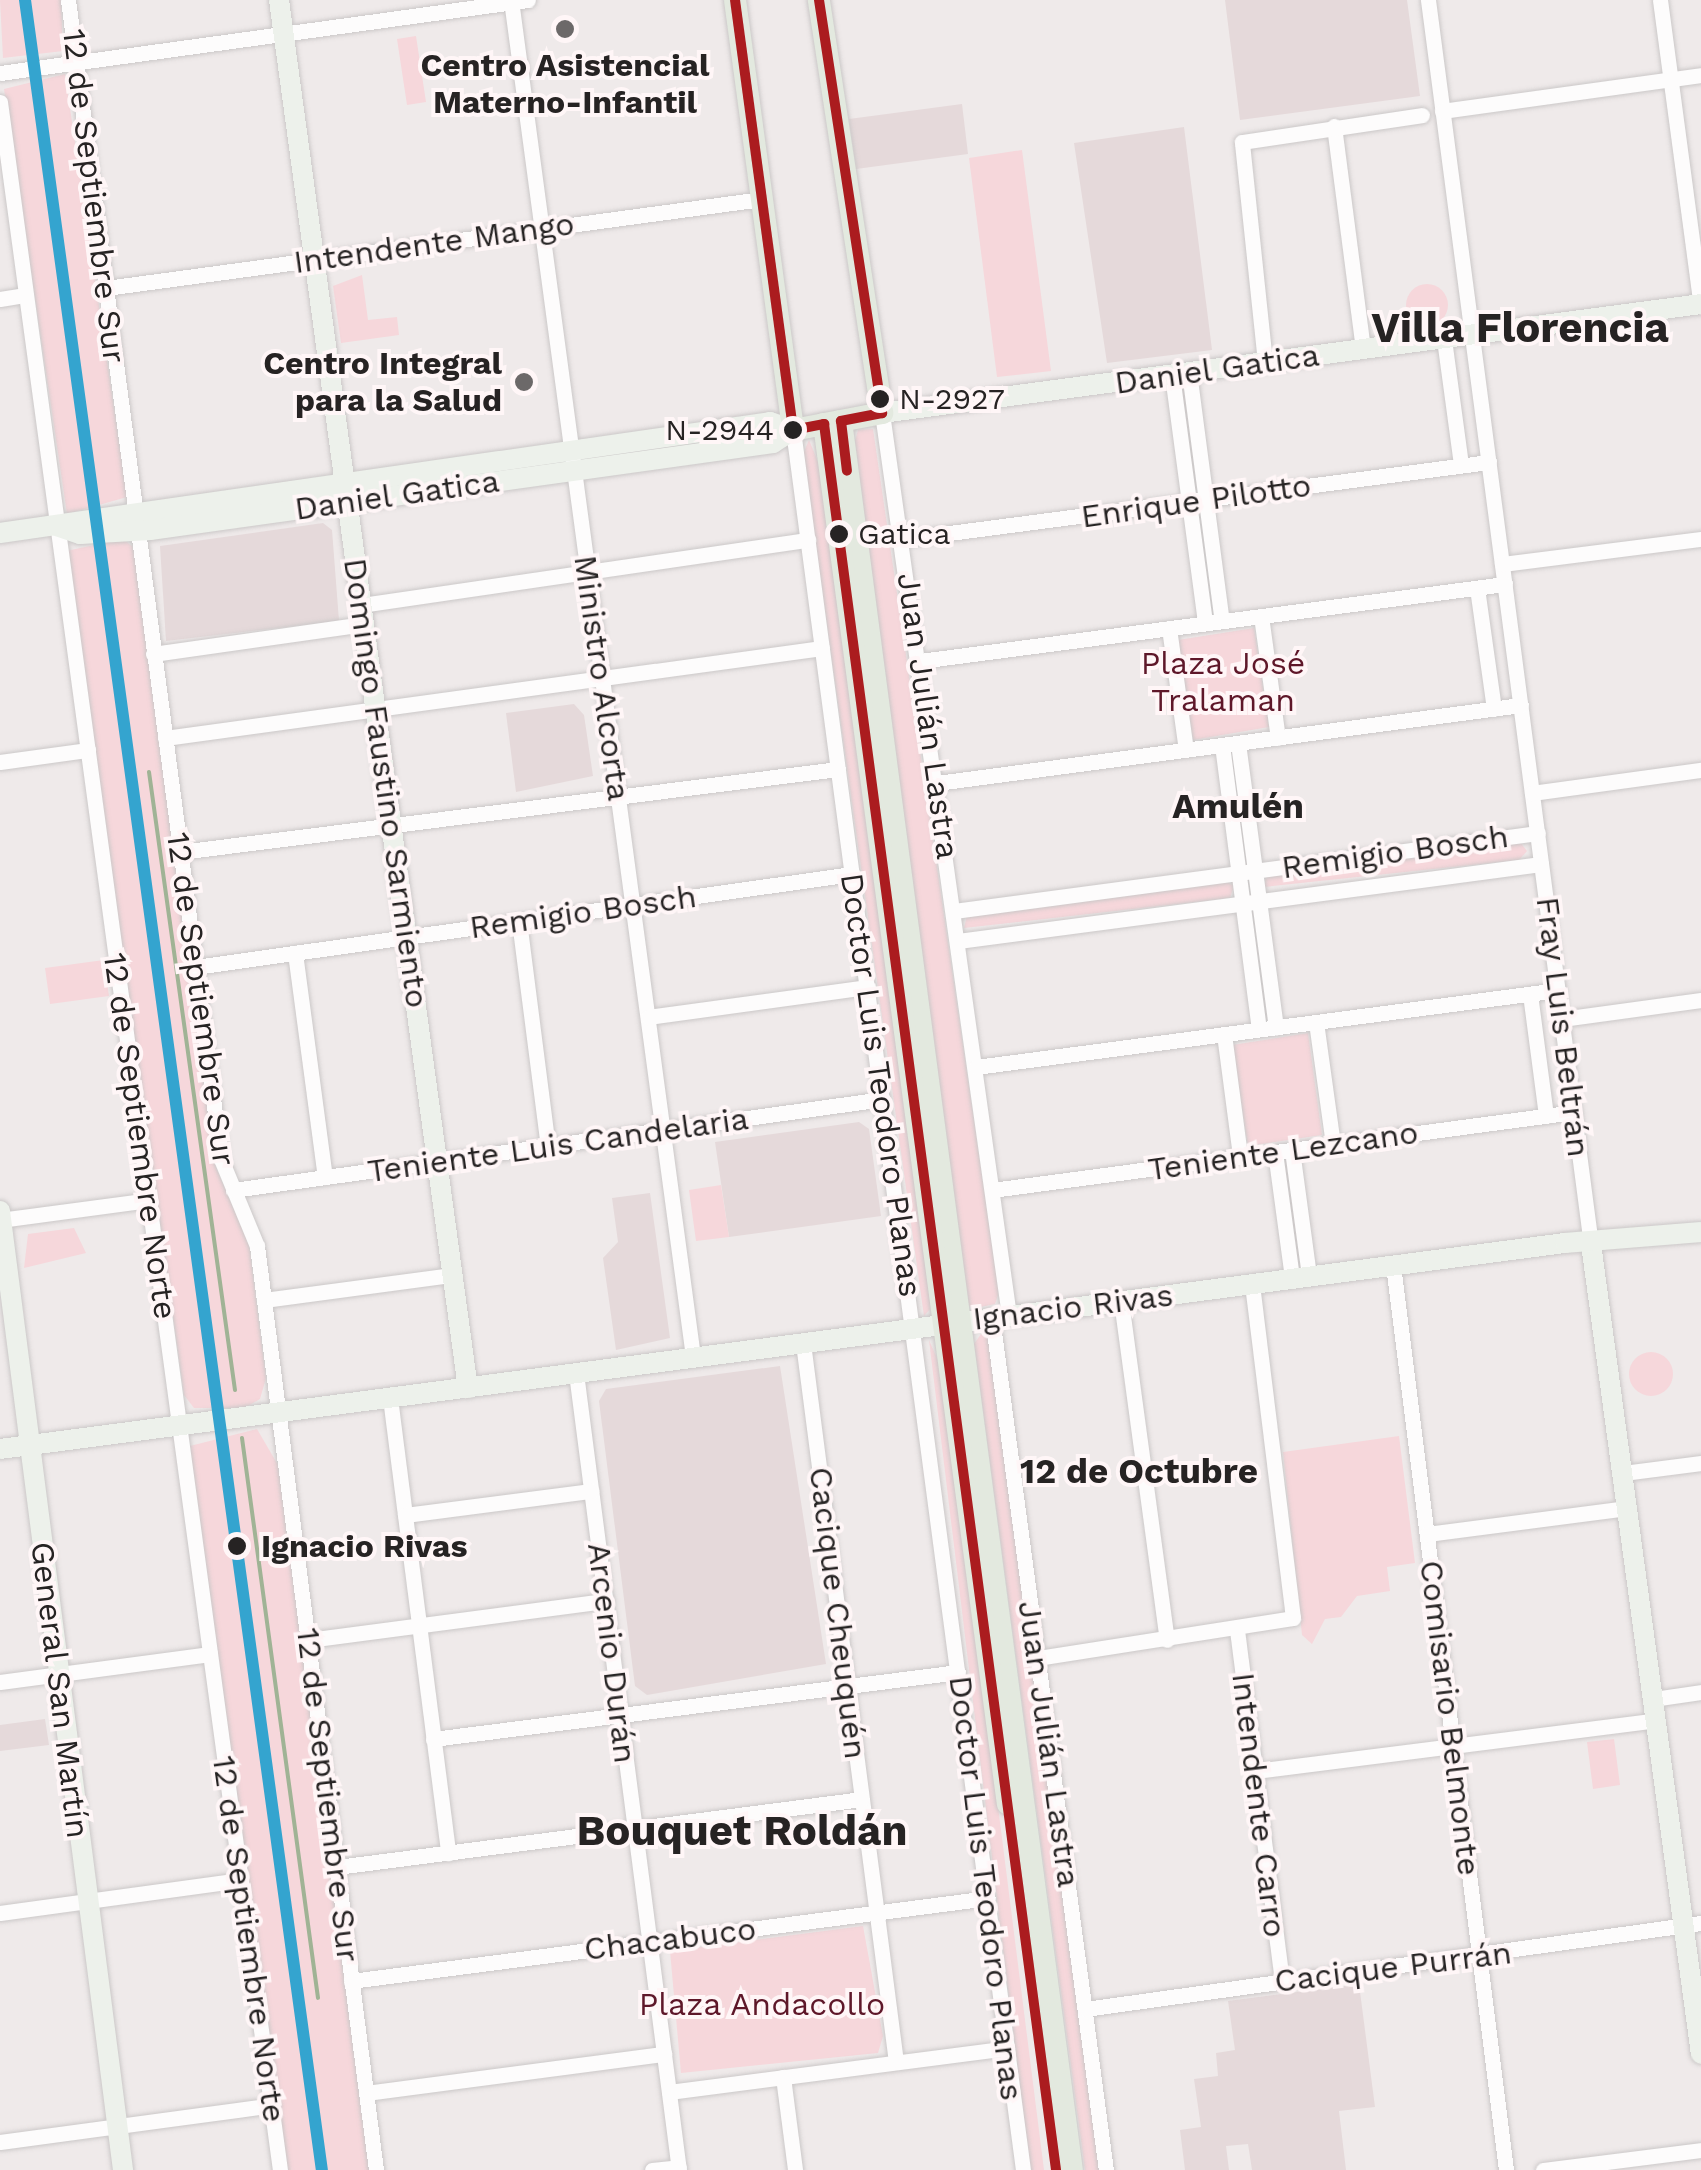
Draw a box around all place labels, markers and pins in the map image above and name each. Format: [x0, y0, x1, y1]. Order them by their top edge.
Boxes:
marker: Centro Asistencial Materno-Infantil [552, 16, 578, 42]
place label: Centro Asistencial Materno-Infantil [420, 47, 710, 122]
place label: Centro Integral para la Salud [263, 345, 502, 420]
marker: Centro Integral para la Salud [511, 369, 537, 395]
place label: N-2927 [899, 381, 1005, 417]
marker: N-2927 [870, 389, 890, 409]
place label: N-2944 [665, 412, 774, 448]
marker: N-2944 [783, 420, 803, 440]
place label: Gatica [858, 516, 950, 552]
marker: Gatica [829, 524, 849, 544]
place label: Ignacio Rivas [261, 1527, 467, 1565]
marker: Ignacio Rivas [222, 1531, 252, 1561]

